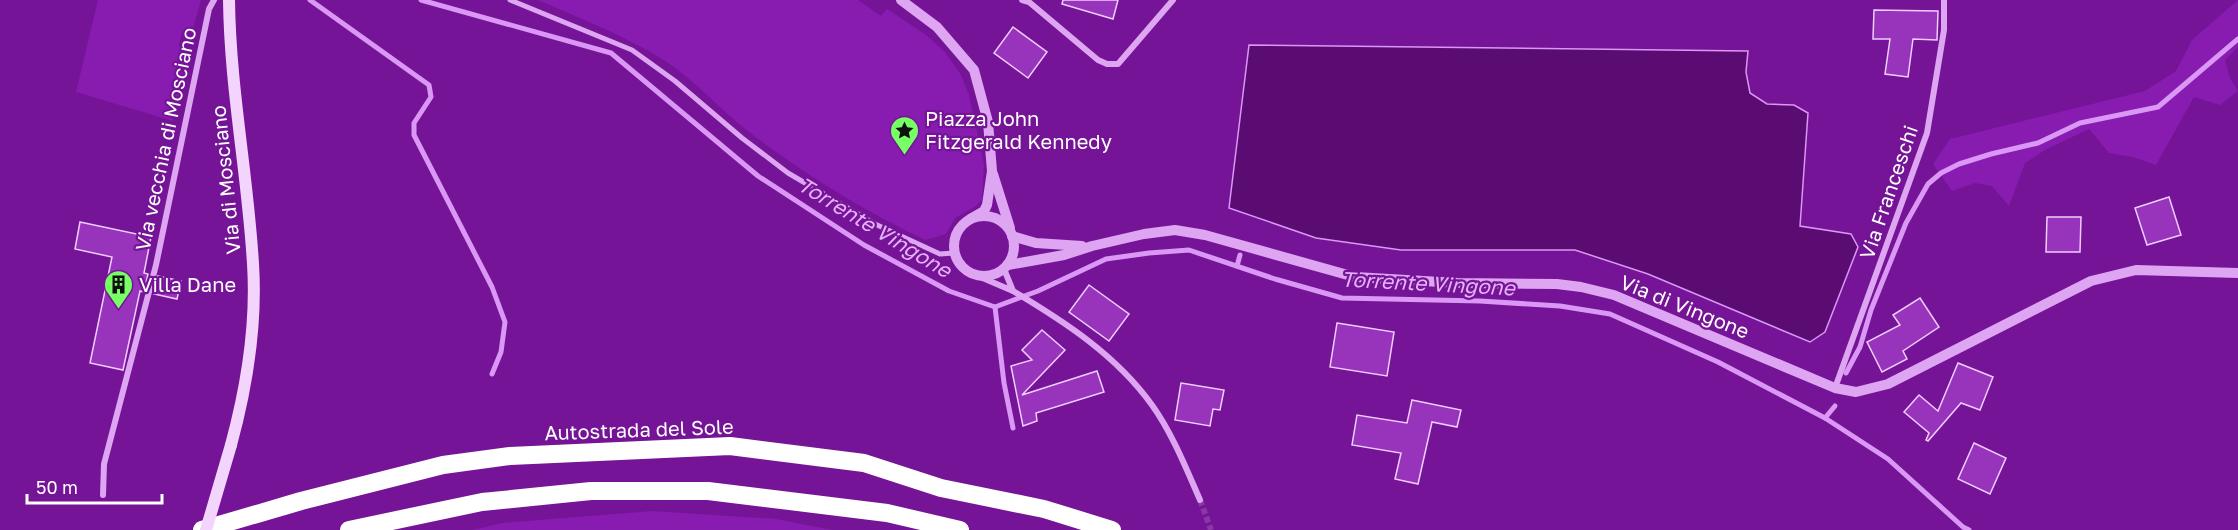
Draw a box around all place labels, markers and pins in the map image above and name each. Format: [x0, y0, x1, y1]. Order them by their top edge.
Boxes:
place label: Piazza John Fitzgerald Kennedy [925, 106, 1112, 153]
place icon: Piazza John Fitzgerald Kennedy [888, 114, 920, 156]
building icon: Villa Dane [102, 268, 134, 310]
place label: Villa Dane [139, 272, 236, 296]

